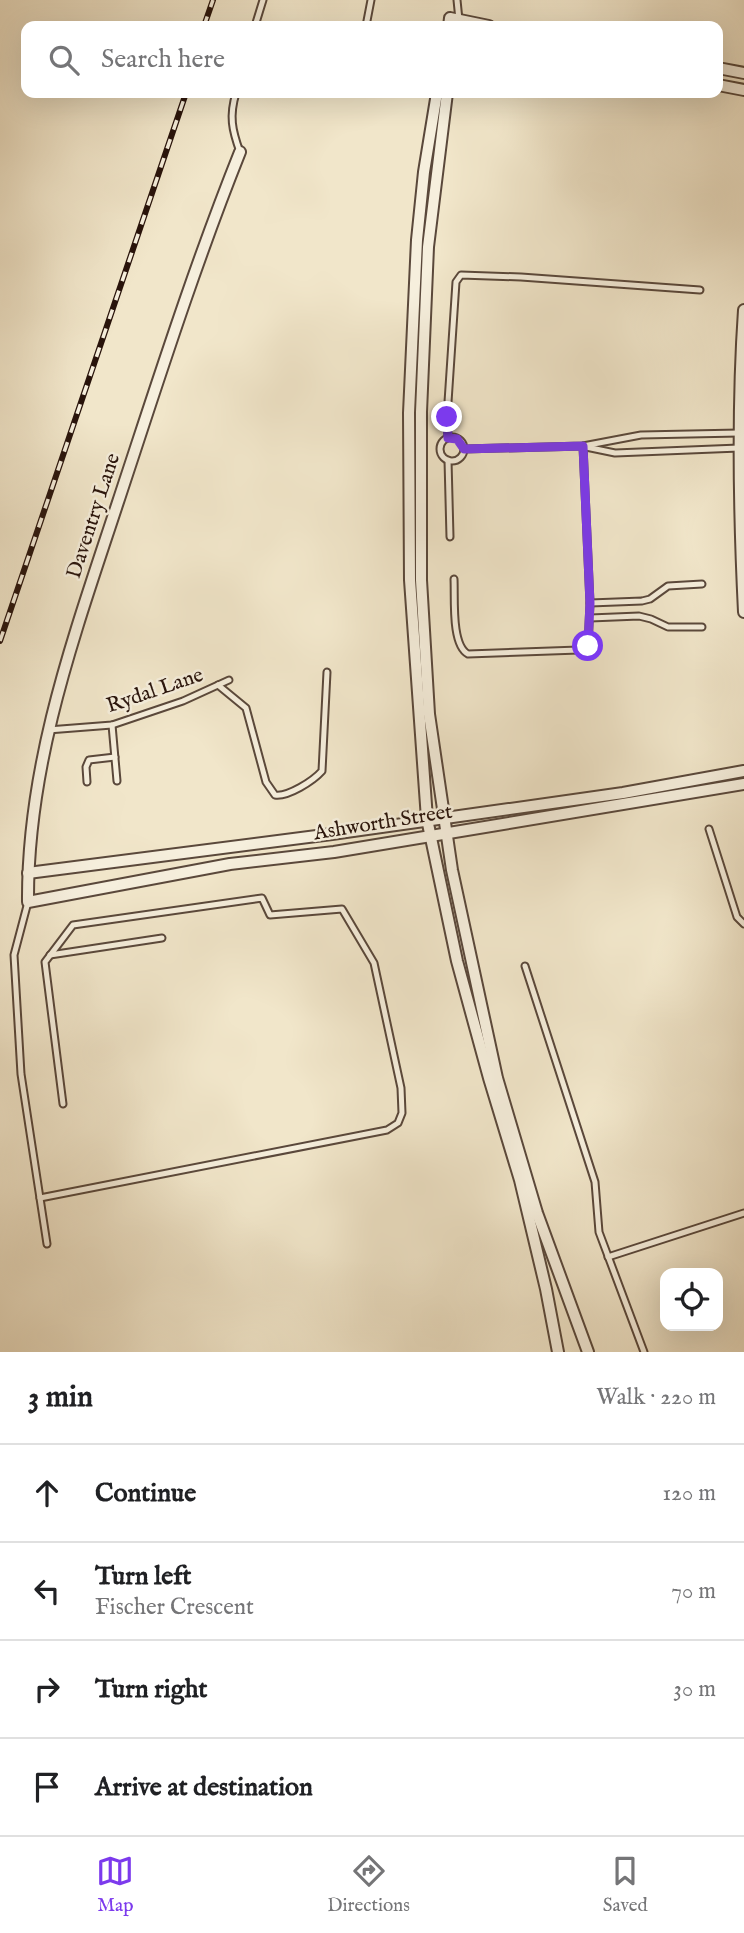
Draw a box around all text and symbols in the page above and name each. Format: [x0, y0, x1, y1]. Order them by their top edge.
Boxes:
search box [21, 21, 723, 98]
icon: search [45, 41, 83, 79]
text: Search here [101, 43, 225, 76]
route end [431, 401, 462, 432]
street label: Daventry Lane [61, 450, 127, 582]
route start [572, 630, 603, 661]
street label: Rydal Lane [103, 662, 207, 720]
street label: Ashworth Street [311, 799, 454, 847]
map controls [660, 1268, 723, 1331]
button: locate [660, 1268, 723, 1331]
text: 3 min [28, 1379, 93, 1417]
text: Walk · 220 m [596, 1383, 716, 1412]
icon: ahead [28, 1474, 66, 1512]
text: Continue [95, 1477, 196, 1510]
text: 120 m [663, 1479, 716, 1508]
text: Turn left [95, 1560, 192, 1593]
icon: left [28, 1572, 66, 1610]
text: 70 m [671, 1577, 716, 1606]
text: Fischer Crescent [95, 1593, 254, 1622]
icon: right [28, 1670, 66, 1708]
text: Turn right [95, 1673, 208, 1706]
text: 30 m [673, 1675, 716, 1704]
icon: arrive [28, 1768, 66, 1806]
text: Arrive at destination [95, 1771, 313, 1804]
tab: Map [96, 1852, 134, 1918]
tab: Directions [327, 1852, 410, 1918]
tab: Saved [603, 1852, 648, 1918]

